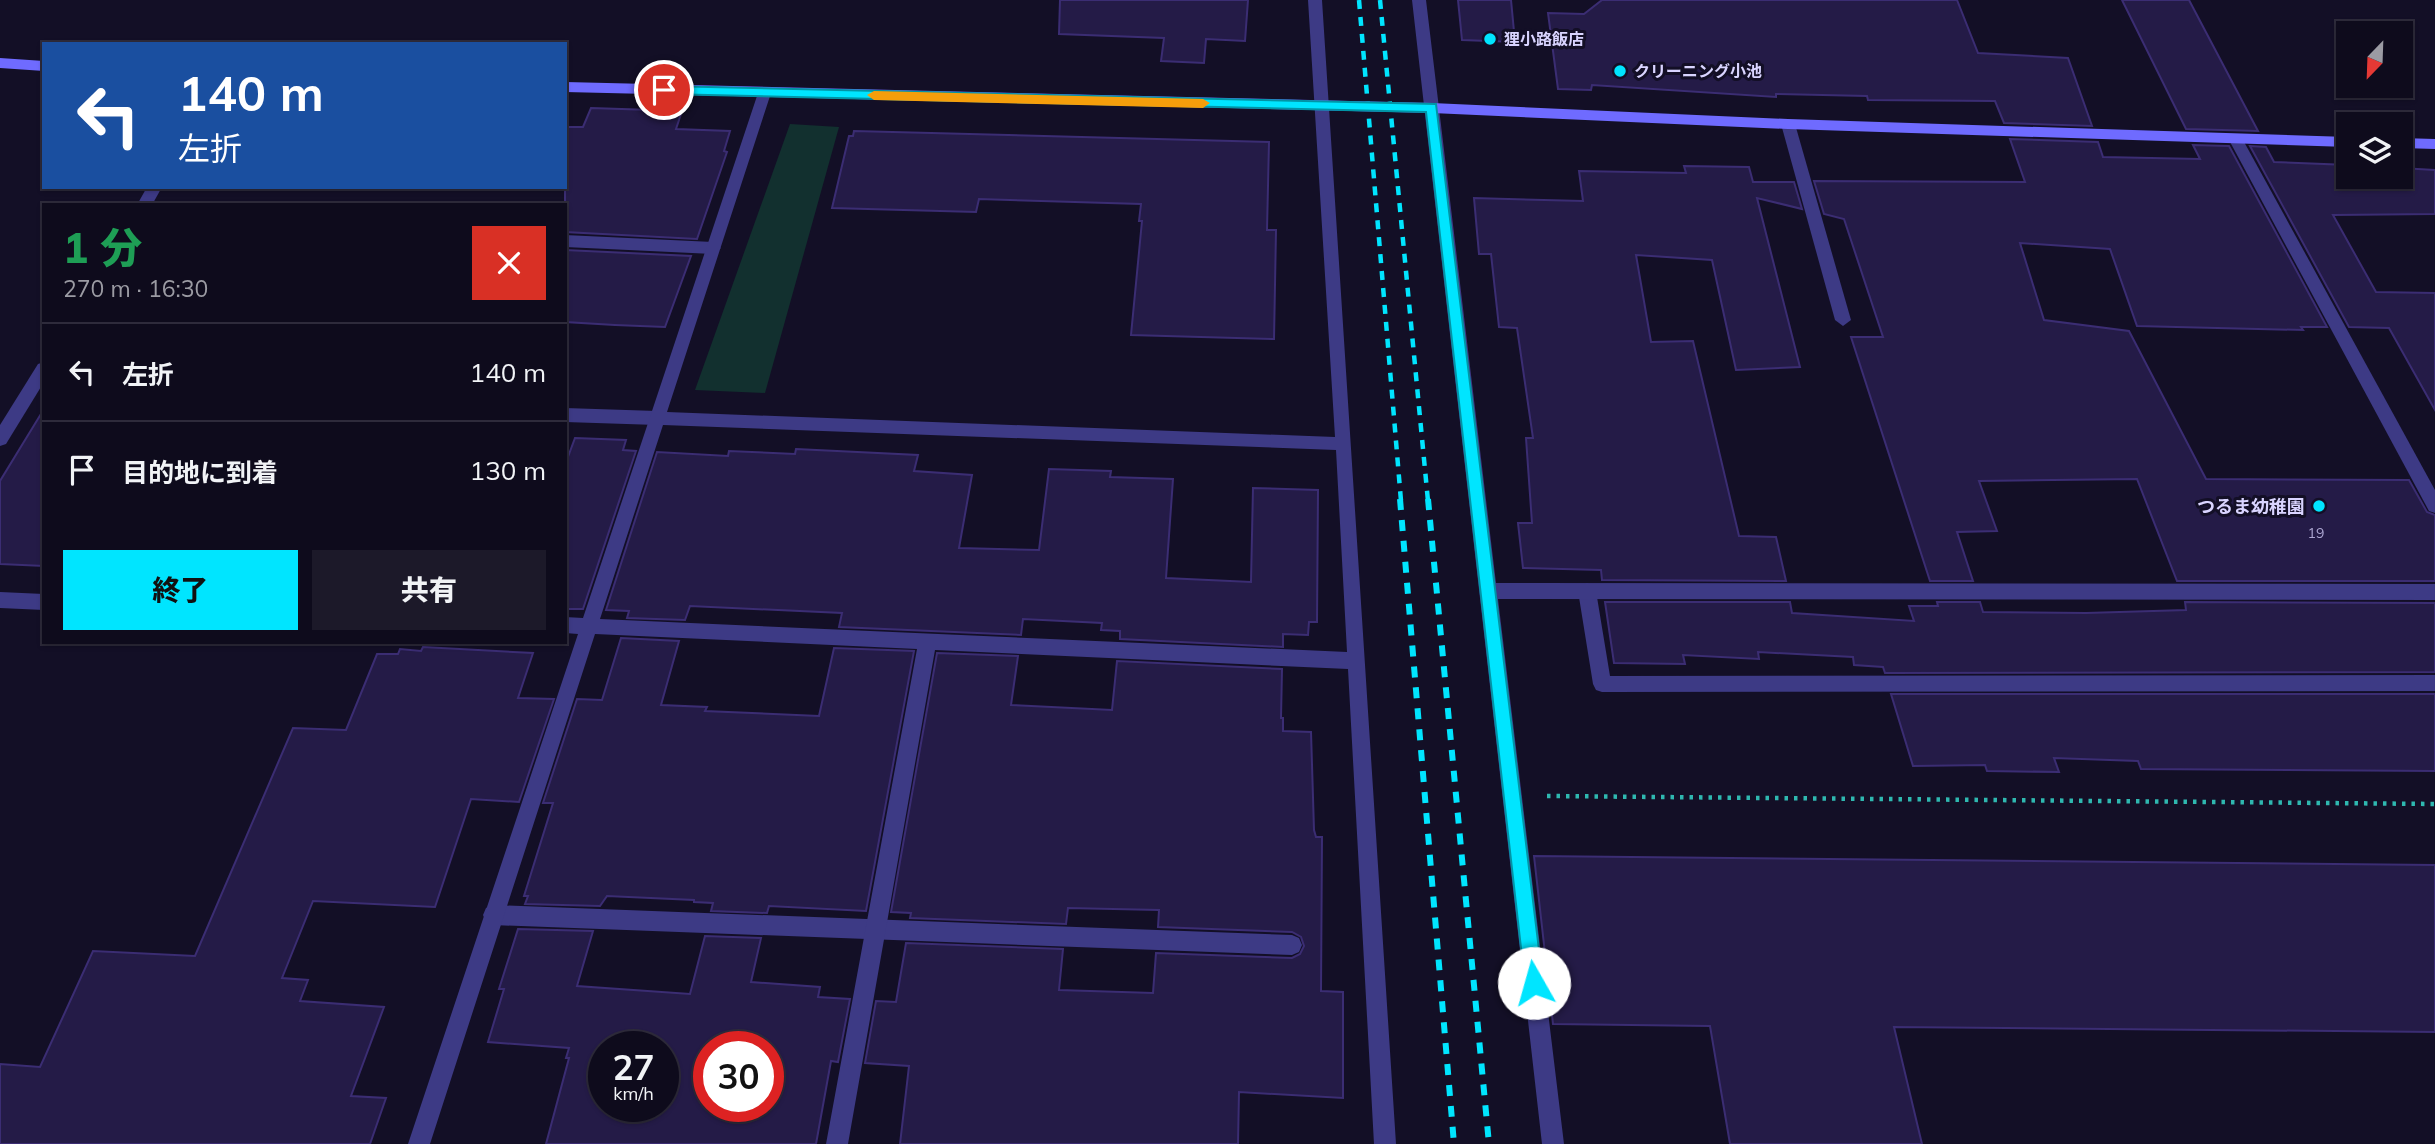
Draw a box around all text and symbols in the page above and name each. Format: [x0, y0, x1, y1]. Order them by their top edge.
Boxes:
north arrow [2336, 21, 2413, 98]
map controls [2336, 21, 2413, 189]
place label: 狸小路飯店 [1504, 29, 1584, 49]
marker: 狸小路飯店 [1482, 31, 1498, 47]
pin [634, 60, 694, 120]
place label: クリーニング小池 [1634, 61, 1762, 81]
text: 140 m [178, 62, 324, 123]
marker: クリーニング小池 [1612, 63, 1628, 79]
icon: left [63, 70, 154, 161]
icon: arrive [645, 71, 683, 109]
button: layers [2336, 112, 2413, 189]
text: 左折 [178, 128, 242, 168]
text: 1 分 [63, 221, 142, 274]
button: close [472, 226, 546, 300]
text: 270 m · 16:30 [63, 274, 208, 303]
icon: left [63, 353, 101, 391]
text: 140 m [470, 356, 546, 389]
text: 左折 [122, 358, 174, 391]
icon: arrive [63, 451, 101, 489]
text: 130 m [470, 454, 546, 487]
text: 目的地に到着 [122, 456, 278, 489]
place label: つるま幼稚園 [2197, 495, 2305, 518]
marker: つるま幼稚園 [2311, 498, 2327, 514]
house number: 19 [2308, 524, 2324, 542]
button: 終了 [63, 550, 298, 630]
button: 共有 [312, 550, 546, 630]
position arrow [1497, 946, 1571, 1020]
speed limit sign: 30 [693, 1031, 784, 1122]
text: 27 [612, 1045, 655, 1089]
text: km/h [613, 1082, 654, 1105]

